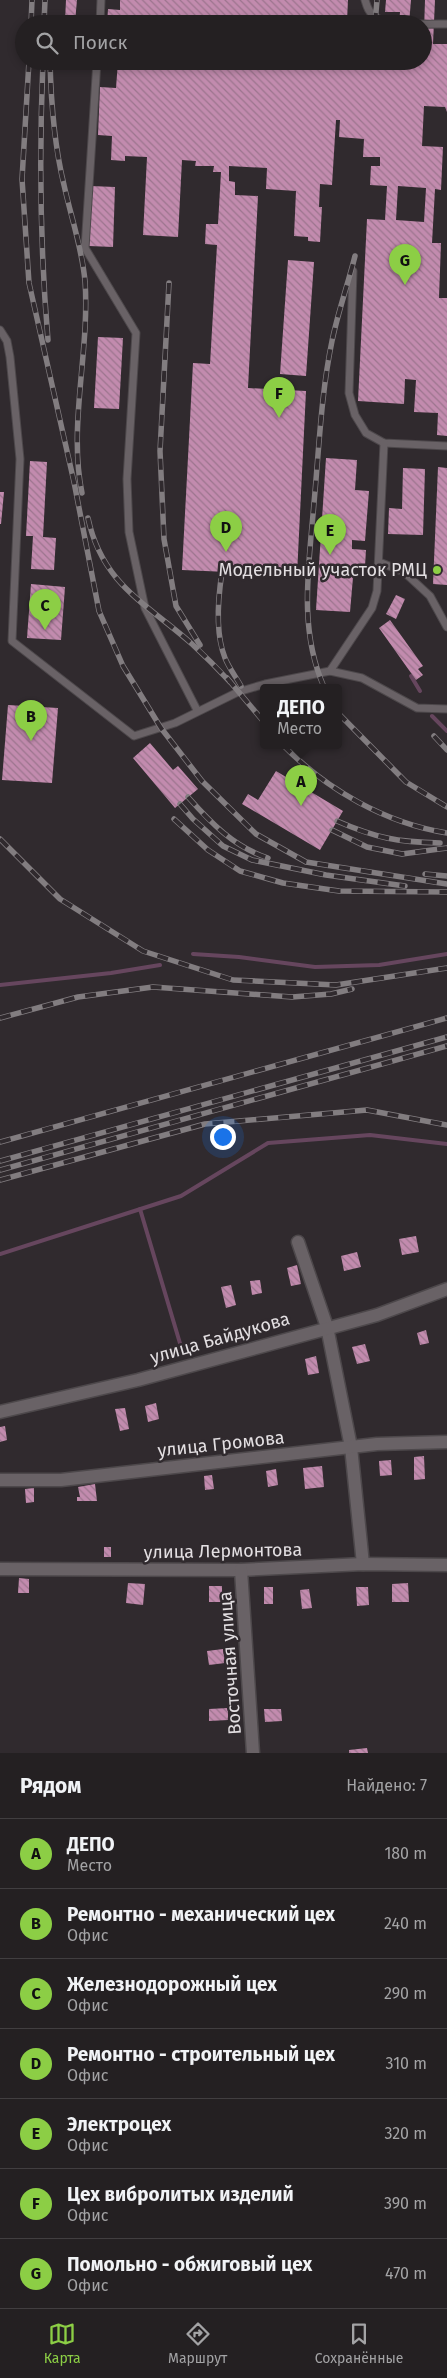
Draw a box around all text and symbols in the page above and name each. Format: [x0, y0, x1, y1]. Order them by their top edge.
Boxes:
search box [15, 15, 432, 70]
icon: search [33, 29, 61, 57]
text: Поиск [73, 31, 127, 54]
pin: G [389, 244, 421, 285]
pin: F [263, 377, 295, 418]
pin: D [210, 511, 242, 552]
pin: E [314, 514, 346, 555]
place label: Модельный участок РМЦ [219, 559, 427, 581]
marker: Модельный участок РМЦ [431, 564, 443, 576]
pin: C [29, 589, 61, 630]
popup [260, 684, 342, 749]
text: ДЕПО [277, 696, 325, 719]
pin: B [15, 700, 47, 741]
text: Место [277, 719, 322, 738]
pin: A [285, 765, 317, 806]
your location [210, 1124, 236, 1150]
street label: улица Байдукова [148, 1308, 292, 1368]
street label: улица Громова [156, 1426, 286, 1462]
street label: улица Лермонтова [144, 1539, 302, 1563]
street label: Восточная улица [214, 1591, 246, 1735]
text: Рядом [20, 1773, 81, 1799]
text: Найдено: 7 [346, 1776, 427, 1795]
text: ДЕПО [67, 1833, 115, 1856]
text: A [31, 1844, 41, 1863]
text: 180 m [384, 1844, 427, 1863]
text: Место [67, 1856, 112, 1875]
text: Ремонтно - механический цех [67, 1903, 335, 1926]
text: B [31, 1914, 41, 1933]
text: 240 m [384, 1914, 427, 1933]
text: Офис [67, 1926, 108, 1945]
text: Железнодорожный цех [67, 1973, 277, 1996]
text: C [31, 1984, 41, 2003]
text: 290 m [384, 1984, 427, 2003]
text: Офис [67, 1996, 108, 2015]
text: Ремонтно - строительный цех [67, 2043, 335, 2066]
text: D [31, 2054, 41, 2073]
text: 310 m [386, 2054, 427, 2073]
text: Офис [67, 2066, 108, 2085]
text: Электроцех [67, 2113, 171, 2136]
text: E [32, 2124, 40, 2143]
text: 320 m [384, 2124, 427, 2143]
text: Офис [67, 2136, 108, 2155]
text: Цех вибролитых изделий [67, 2183, 294, 2206]
text: F [32, 2194, 40, 2213]
text: 390 m [384, 2194, 427, 2213]
text: Офис [67, 2206, 108, 2225]
text: Помольно - обжиговый цех [67, 2253, 312, 2276]
text: G [31, 2264, 41, 2283]
text: 470 m [385, 2264, 427, 2283]
text: Офис [67, 2276, 108, 2295]
tab: Карта [44, 2320, 81, 2367]
tab: Маршрут [168, 2320, 227, 2367]
tab: Сохранённые [315, 2320, 403, 2367]

